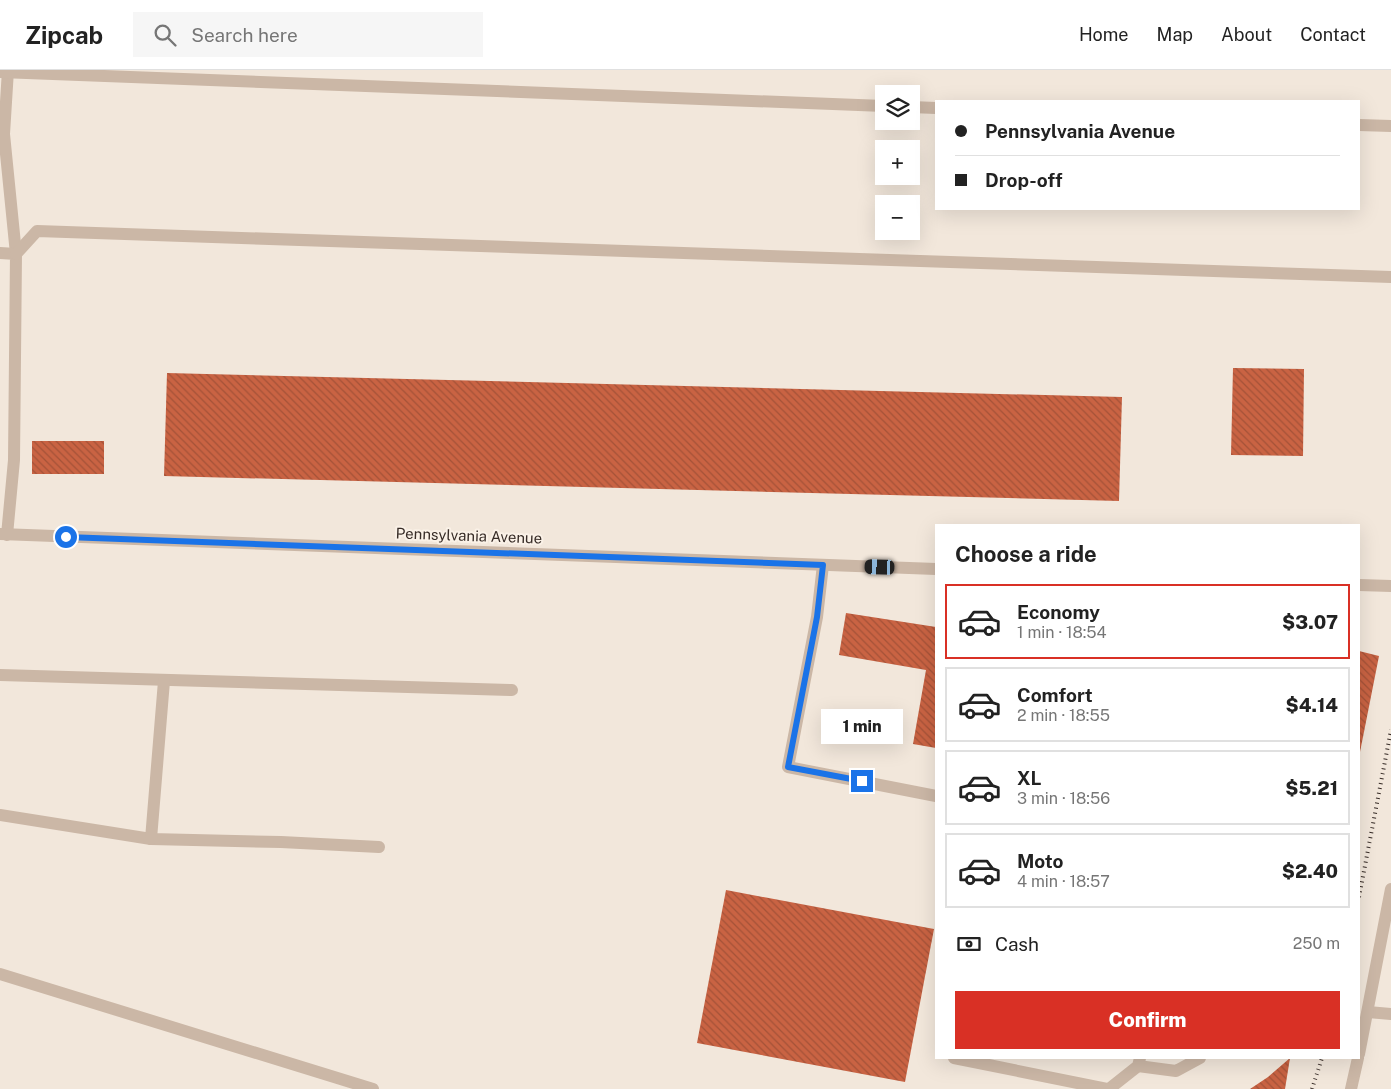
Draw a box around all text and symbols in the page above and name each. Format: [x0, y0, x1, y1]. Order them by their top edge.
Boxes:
search box [133, 12, 483, 57]
text: Zipcab [25, 21, 103, 49]
icon: search [151, 21, 179, 49]
text: Search here [191, 24, 298, 46]
text: Home [1079, 24, 1129, 45]
text: Map [1157, 24, 1193, 45]
text: About [1221, 24, 1272, 45]
text: Contact [1300, 24, 1366, 45]
map controls [875, 85, 920, 240]
button: layers [875, 85, 920, 130]
text: Pennsylvania Avenue [985, 120, 1175, 142]
button: + [875, 140, 920, 185]
text: Drop-off [985, 169, 1062, 191]
button: − [875, 195, 920, 240]
street label: Pennsylvania Avenue [396, 524, 543, 547]
route start [55, 526, 77, 548]
text: Choose a ride [955, 541, 1097, 567]
car [864, 559, 895, 575]
icon: car [957, 599, 1002, 644]
text: Economy [1017, 601, 1100, 623]
text: $3.07 [1282, 611, 1338, 633]
text: 1 min · 18:54 [1017, 623, 1107, 642]
icon: car [957, 682, 1002, 727]
text: Comfort [1017, 684, 1093, 706]
text: $4.14 [1286, 694, 1338, 716]
text: 2 min · 18:55 [1017, 706, 1110, 725]
callout: 1 min [821, 708, 903, 744]
text: 1 min [842, 717, 882, 736]
icon: car [957, 765, 1002, 810]
text: XL [1017, 767, 1042, 789]
route end [851, 770, 873, 792]
text: $5.21 [1285, 777, 1338, 799]
text: 3 min · 18:56 [1017, 789, 1110, 808]
icon: car [957, 848, 1002, 893]
text: Moto [1017, 850, 1063, 872]
text: $2.40 [1282, 860, 1338, 882]
text: 4 min · 18:57 [1017, 872, 1110, 891]
icon: cash [955, 930, 983, 958]
text: Cash [995, 933, 1039, 955]
text: 250 m [1293, 934, 1340, 953]
button: Confirm [955, 991, 1340, 1049]

